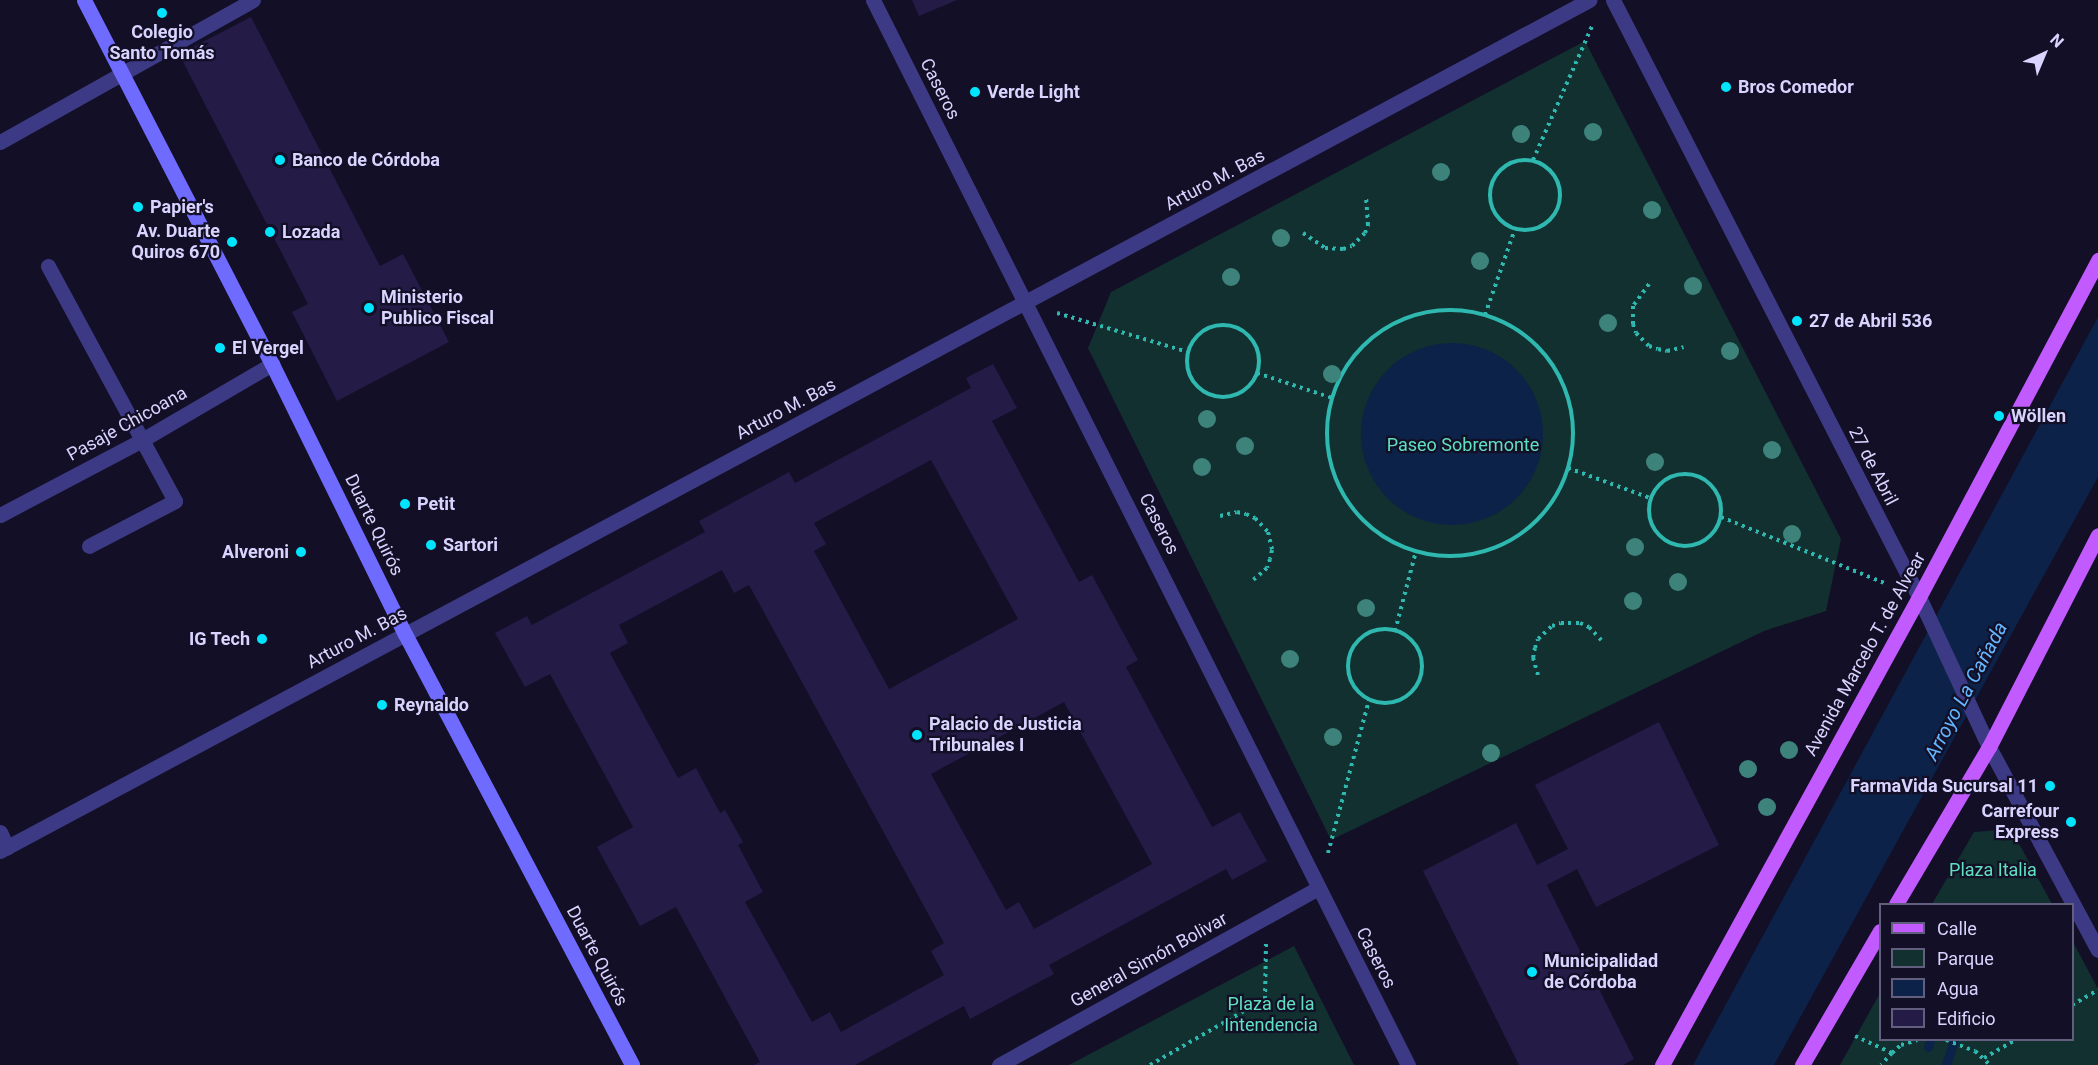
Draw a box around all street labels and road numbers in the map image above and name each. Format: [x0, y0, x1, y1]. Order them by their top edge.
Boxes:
street label: Caseros [915, 55, 965, 123]
street label: Arturo M. Bas [1161, 145, 1269, 215]
street label: Arturo M. Bas [732, 374, 840, 444]
street label: Pasaje Chicoana [63, 382, 191, 466]
street label: 27 de Abril [1844, 423, 1902, 509]
street label: Duarte Quirós [340, 471, 408, 579]
street label: Caseros [1134, 490, 1184, 558]
street label: Avenida Marcelo T. de Alvear [1800, 548, 1930, 760]
street label: Arturo M. Bas [303, 603, 411, 673]
street label: Duarte Quirós [562, 902, 632, 1010]
street label: General Simón Bolivar [1067, 908, 1231, 1012]
street label: Caseros [1351, 924, 1401, 992]

